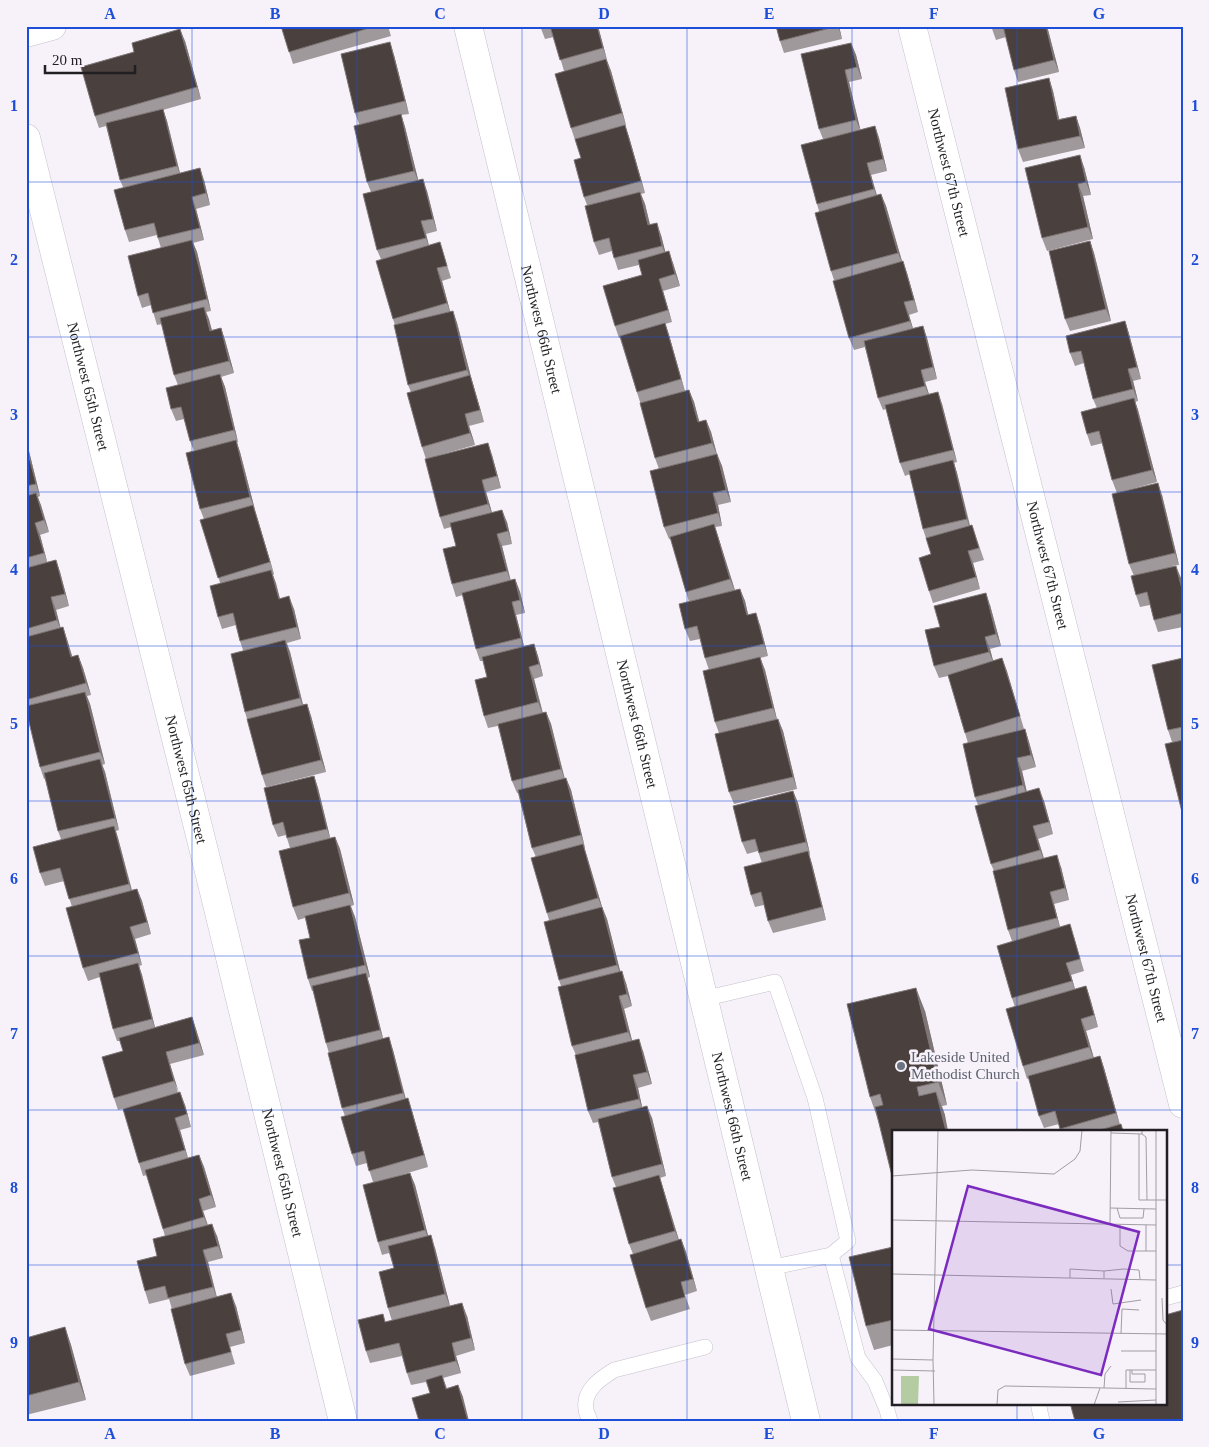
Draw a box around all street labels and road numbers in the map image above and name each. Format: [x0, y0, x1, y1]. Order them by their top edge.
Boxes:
street label: Northwest 67th Street [925, 107, 973, 239]
street label: Northwest 66th Street [518, 263, 565, 396]
street label: Northwest 65th Street [64, 321, 112, 453]
street label: Northwest 67th Street [1024, 499, 1072, 632]
street label: Northwest 66th Street [614, 658, 661, 791]
street label: Northwest 65th Street [162, 713, 210, 846]
street label: Northwest 67th Street [1122, 892, 1170, 1025]
street label: Northwest 66th Street [709, 1051, 756, 1183]
street label: Northwest 65th Street [259, 1107, 306, 1239]

